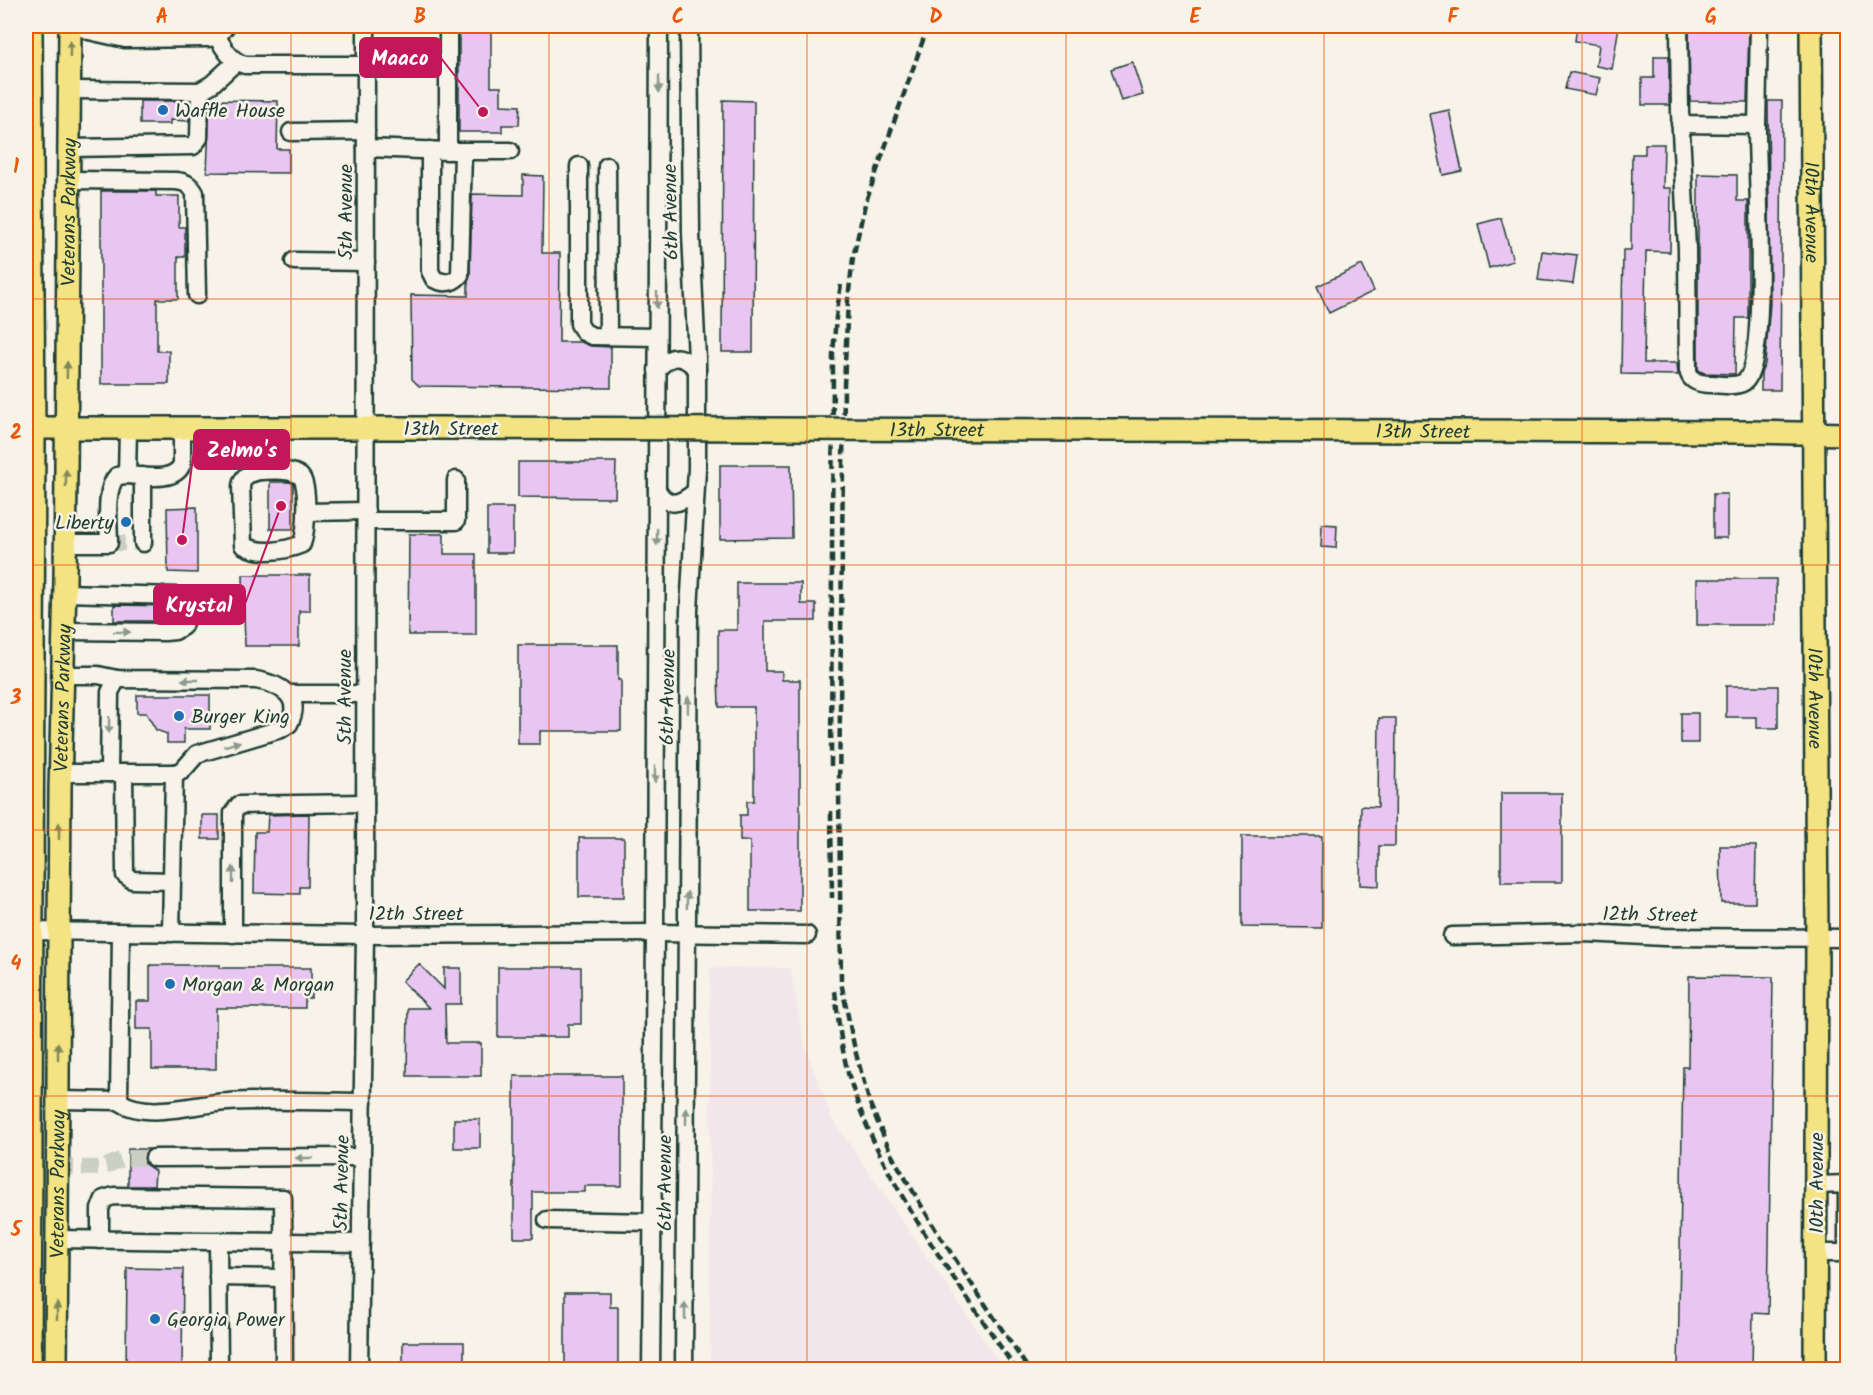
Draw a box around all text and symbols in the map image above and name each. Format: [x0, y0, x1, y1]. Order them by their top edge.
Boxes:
text: A [156, 2, 168, 34]
text: B [414, 2, 426, 34]
text: C [672, 2, 684, 34]
text: D [929, 2, 943, 34]
text: E [1189, 2, 1201, 34]
text: F [1448, 2, 1460, 34]
text: G [1705, 2, 1717, 34]
callout: Maaco [360, 38, 441, 77]
one-way arrow [65, 39, 75, 58]
text: Maaco [371, 43, 429, 76]
one-way arrow [654, 74, 663, 93]
place label: Waffle House [175, 96, 285, 128]
marker: Waffle House [156, 103, 170, 117]
street label: Veterans Parkway [54, 137, 87, 286]
text: 1 [13, 152, 19, 184]
street label: 10th Avenue [1794, 161, 1827, 263]
street label: 6th Avenue [655, 163, 689, 260]
street label: 5th Avenue [331, 164, 363, 260]
one-way arrow [652, 290, 662, 309]
one-way arrow [62, 360, 72, 379]
street label: 13th Street [404, 414, 499, 446]
street label: 13th Street [889, 415, 985, 448]
street label: 13th Street [1375, 417, 1471, 449]
text: 2 [10, 418, 22, 450]
callout: Zelmo's [194, 430, 289, 469]
text: Zelmo's [207, 435, 277, 468]
one-way arrow [61, 469, 71, 488]
place label: Liberty [55, 508, 115, 540]
marker: Liberty [119, 515, 133, 529]
one-way arrow [652, 527, 661, 546]
callout: Krystal [154, 585, 245, 624]
text: Krystal [166, 590, 233, 623]
street label: Veterans Parkway [46, 623, 82, 773]
one-way arrow [112, 627, 131, 636]
street label: 10th Avenue [1797, 647, 1830, 749]
street label: 5th Avenue [330, 649, 362, 745]
street label: 6th Avenue [652, 649, 686, 746]
one-way arrow [181, 675, 200, 685]
text: 3 [10, 683, 22, 715]
one-way arrow [683, 696, 693, 715]
place label: Burger King [191, 702, 290, 734]
marker: Burger King [172, 709, 186, 723]
one-way arrow [105, 716, 114, 735]
one-way arrow [223, 739, 241, 749]
one-way arrow [650, 764, 660, 783]
one-way arrow [54, 822, 64, 841]
one-way arrow [228, 866, 238, 885]
one-way arrow [682, 891, 691, 910]
street label: 12th Street [368, 899, 464, 931]
street label: 12th Street [1602, 899, 1698, 933]
text: 4 [11, 949, 22, 981]
place label: Morgan & Morgan [182, 970, 334, 1002]
marker: Morgan & Morgan [163, 977, 177, 991]
one-way arrow [53, 1042, 63, 1061]
one-way arrow [681, 1107, 690, 1126]
street label: Veterans Parkway [43, 1109, 76, 1258]
street label: 10th Avenue [1802, 1132, 1834, 1234]
street label: 5th Avenue [326, 1135, 360, 1231]
street label: 6th Avenue [650, 1135, 682, 1231]
one-way arrow [294, 1153, 313, 1163]
text: 5 [10, 1215, 23, 1247]
one-way arrow [52, 1302, 62, 1321]
one-way arrow [680, 1302, 690, 1321]
place label: Georgia Power [167, 1305, 286, 1337]
marker: Georgia Power [148, 1312, 162, 1326]

